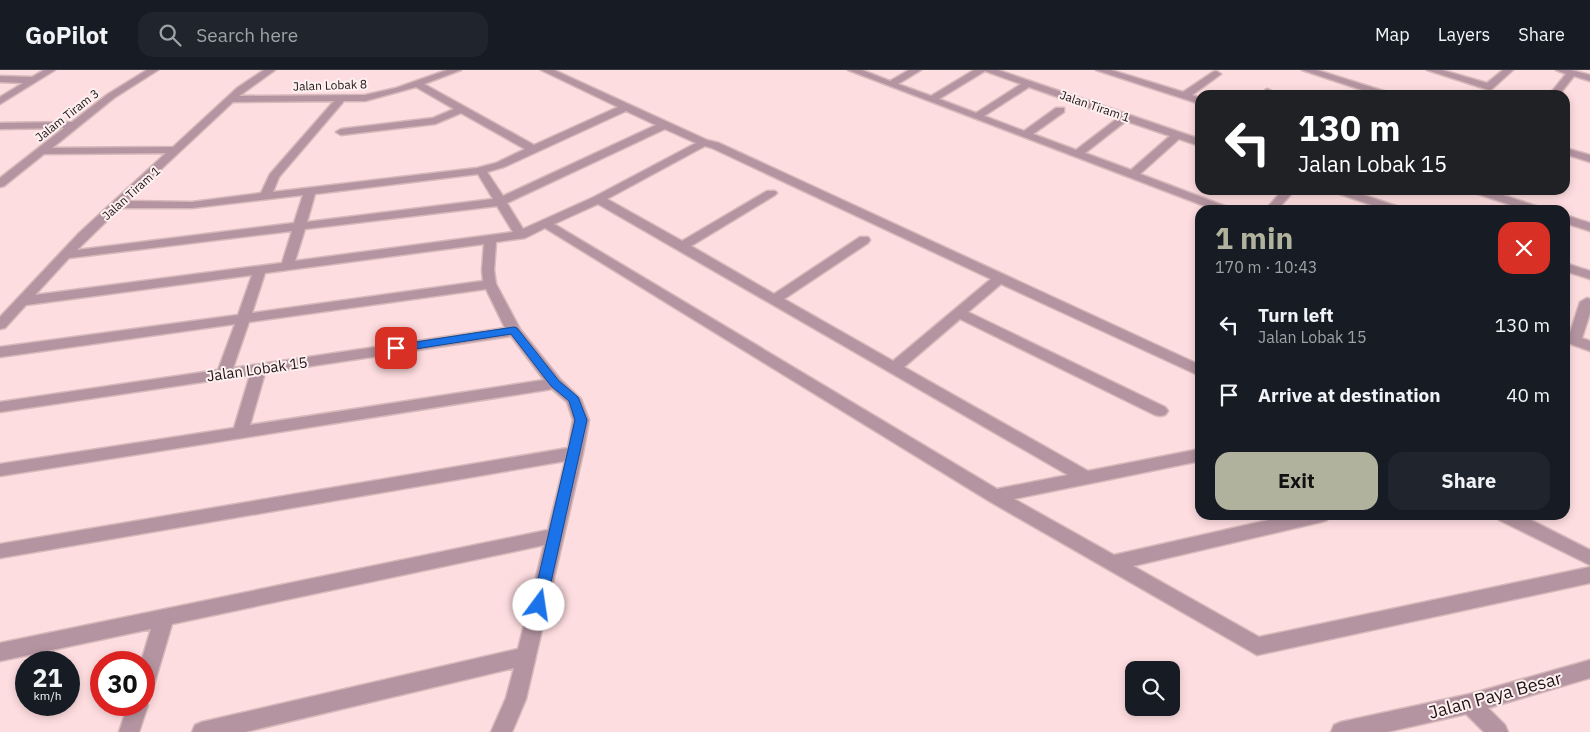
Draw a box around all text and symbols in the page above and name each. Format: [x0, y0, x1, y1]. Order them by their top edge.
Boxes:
search box [138, 12, 488, 57]
text: GoPilot [25, 19, 108, 51]
icon: search [156, 21, 184, 49]
text: Search here [196, 23, 298, 47]
text: Map [1375, 23, 1410, 46]
text: Layers [1438, 23, 1490, 46]
text: Share [1518, 23, 1565, 46]
street label: Jalan Lobak 8 [293, 76, 367, 94]
street label: Jalam Tiram 3 [32, 85, 102, 145]
street label: Jalan Tiram 1 [1058, 87, 1132, 125]
text: 130 m [1298, 105, 1401, 151]
icon: left [1215, 110, 1280, 175]
text: Jalan Lobak 15 [1298, 149, 1447, 178]
street label: Jalan Tiram 1 [99, 163, 163, 223]
text: 1 min [1215, 218, 1293, 257]
button: close [1498, 222, 1550, 274]
text: 170 m · 10:43 [1215, 257, 1317, 277]
text: Turn left [1258, 303, 1334, 327]
icon: left [1215, 311, 1243, 339]
text: 130 m [1495, 313, 1550, 337]
pin [375, 327, 417, 369]
text: Jalan Lobak 15 [1258, 327, 1367, 347]
icon: arrive [382, 334, 410, 362]
street label: Jalan Lobak 15 [205, 353, 309, 385]
icon: arrive [1215, 381, 1243, 409]
text: Arrive at destination [1258, 383, 1441, 407]
text: 40 m [1506, 383, 1550, 407]
button: Exit [1215, 452, 1378, 510]
button: Share [1388, 452, 1550, 510]
position arrow [512, 578, 564, 630]
speed limit sign: 30 [90, 651, 155, 716]
text: 21 [32, 661, 63, 694]
map controls [1125, 661, 1180, 716]
button: search [1125, 661, 1180, 716]
street label: Jalan Paya Besar [1426, 666, 1565, 724]
text: km/h [33, 688, 62, 703]

